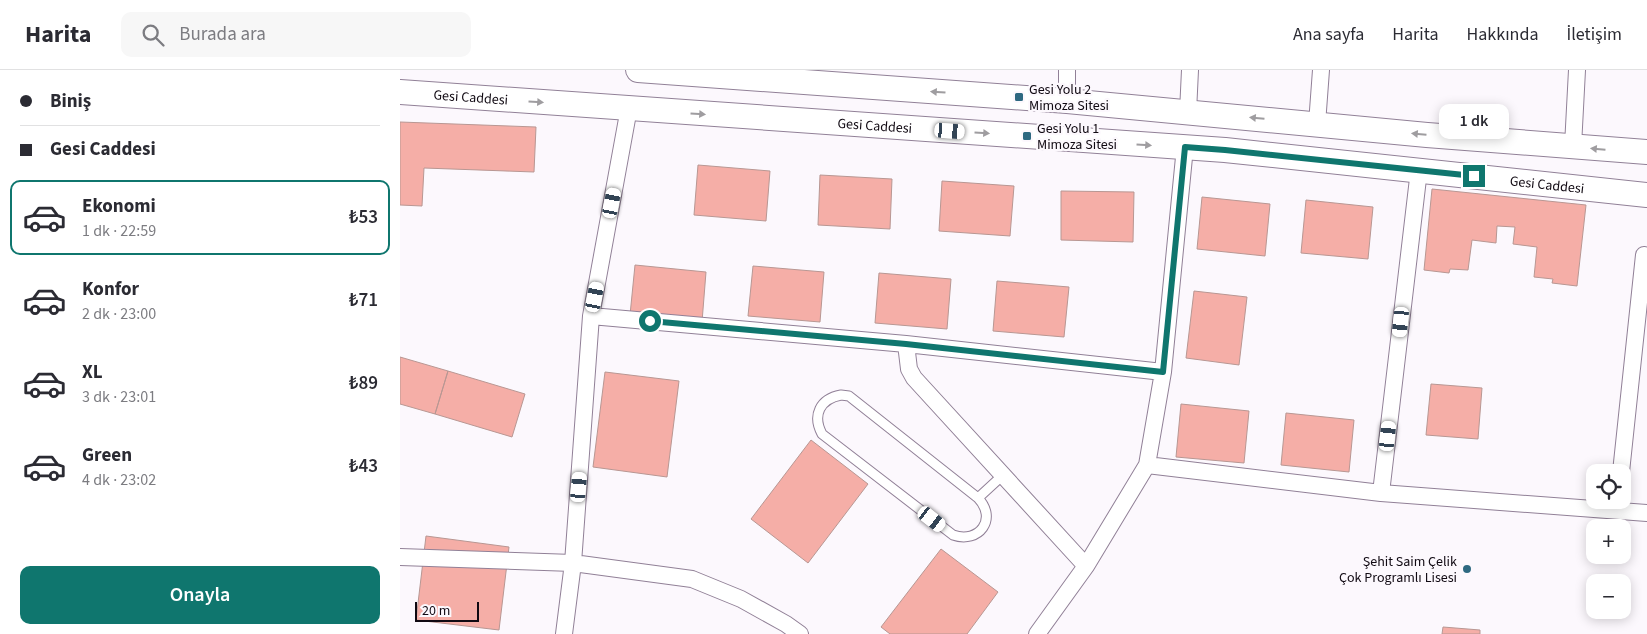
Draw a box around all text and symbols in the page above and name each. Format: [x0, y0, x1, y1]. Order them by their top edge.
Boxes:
search box [121, 12, 471, 57]
text: Harita [25, 17, 91, 52]
icon: search [139, 21, 167, 49]
text: Burada ara [179, 21, 266, 48]
text: Ana sayfa [1293, 22, 1364, 47]
text: Harita [1392, 22, 1439, 47]
text: Hakkında [1467, 22, 1539, 47]
text: İletişim [1567, 22, 1622, 47]
place label: Gesi Yolu 2 Mimoza Sitesi [1029, 80, 1109, 116]
street label: Gesi Caddesi [433, 85, 509, 111]
one-way arrow [930, 87, 946, 95]
text: Biniş [50, 88, 91, 115]
marker: Gesi Yolu 2 Mimoza Sitesi [1013, 91, 1025, 103]
one-way arrow [528, 98, 544, 106]
callout: 1 dk [1439, 104, 1509, 138]
one-way arrow [690, 110, 706, 118]
text: 1 dk [1460, 110, 1488, 132]
street label: Gesi Caddesi [837, 114, 913, 139]
one-way arrow [1249, 114, 1265, 122]
place label: Gesi Yolu 1 Mimoza Sitesi [1037, 119, 1117, 155]
car [934, 122, 965, 140]
one-way arrow [975, 130, 991, 138]
marker: Gesi Yolu 1 Mimoza Sitesi [1021, 130, 1033, 142]
one-way arrow [1411, 130, 1427, 138]
text: Gesi Caddesi [50, 136, 156, 163]
one-way arrow [1137, 141, 1153, 149]
one-way arrow [1590, 144, 1606, 152]
route end [1463, 165, 1485, 187]
street label: Gesi Caddesi [1509, 171, 1585, 199]
car [601, 187, 622, 219]
text: Ekonomi [82, 193, 156, 220]
icon: car [22, 195, 67, 240]
text: ₺53 [349, 204, 378, 231]
text: 1 dk · 22:59 [82, 220, 156, 242]
text: Konfor [82, 276, 139, 303]
icon: car [22, 278, 67, 323]
car [584, 281, 605, 313]
text: ₺71 [349, 287, 378, 314]
text: 2 dk · 23:00 [82, 303, 156, 325]
car [1391, 306, 1410, 338]
route start [639, 310, 661, 332]
text: XL [82, 359, 103, 386]
icon: car [22, 361, 67, 406]
text: ₺89 [349, 370, 378, 397]
text: 3 dk · 23:01 [82, 386, 156, 408]
car [1378, 420, 1397, 452]
text: Green [82, 442, 132, 469]
icon: car [22, 444, 67, 489]
text: ₺43 [349, 453, 378, 480]
map controls [1586, 464, 1631, 619]
button: locate [1586, 464, 1631, 509]
text: 4 dk · 23:02 [82, 469, 156, 491]
car [570, 471, 587, 503]
car [915, 504, 948, 534]
button: + [1586, 519, 1631, 564]
place label: Şehit Saim Çelik Çok Programlı Lisesi [1339, 552, 1457, 588]
marker: Şehit Saim Çelik Çok Programlı Lisesi [1461, 563, 1473, 575]
button: Onayla [20, 566, 380, 624]
button: − [1586, 574, 1631, 619]
scale bar [415, 599, 479, 622]
text: 20 m [422, 601, 450, 621]

